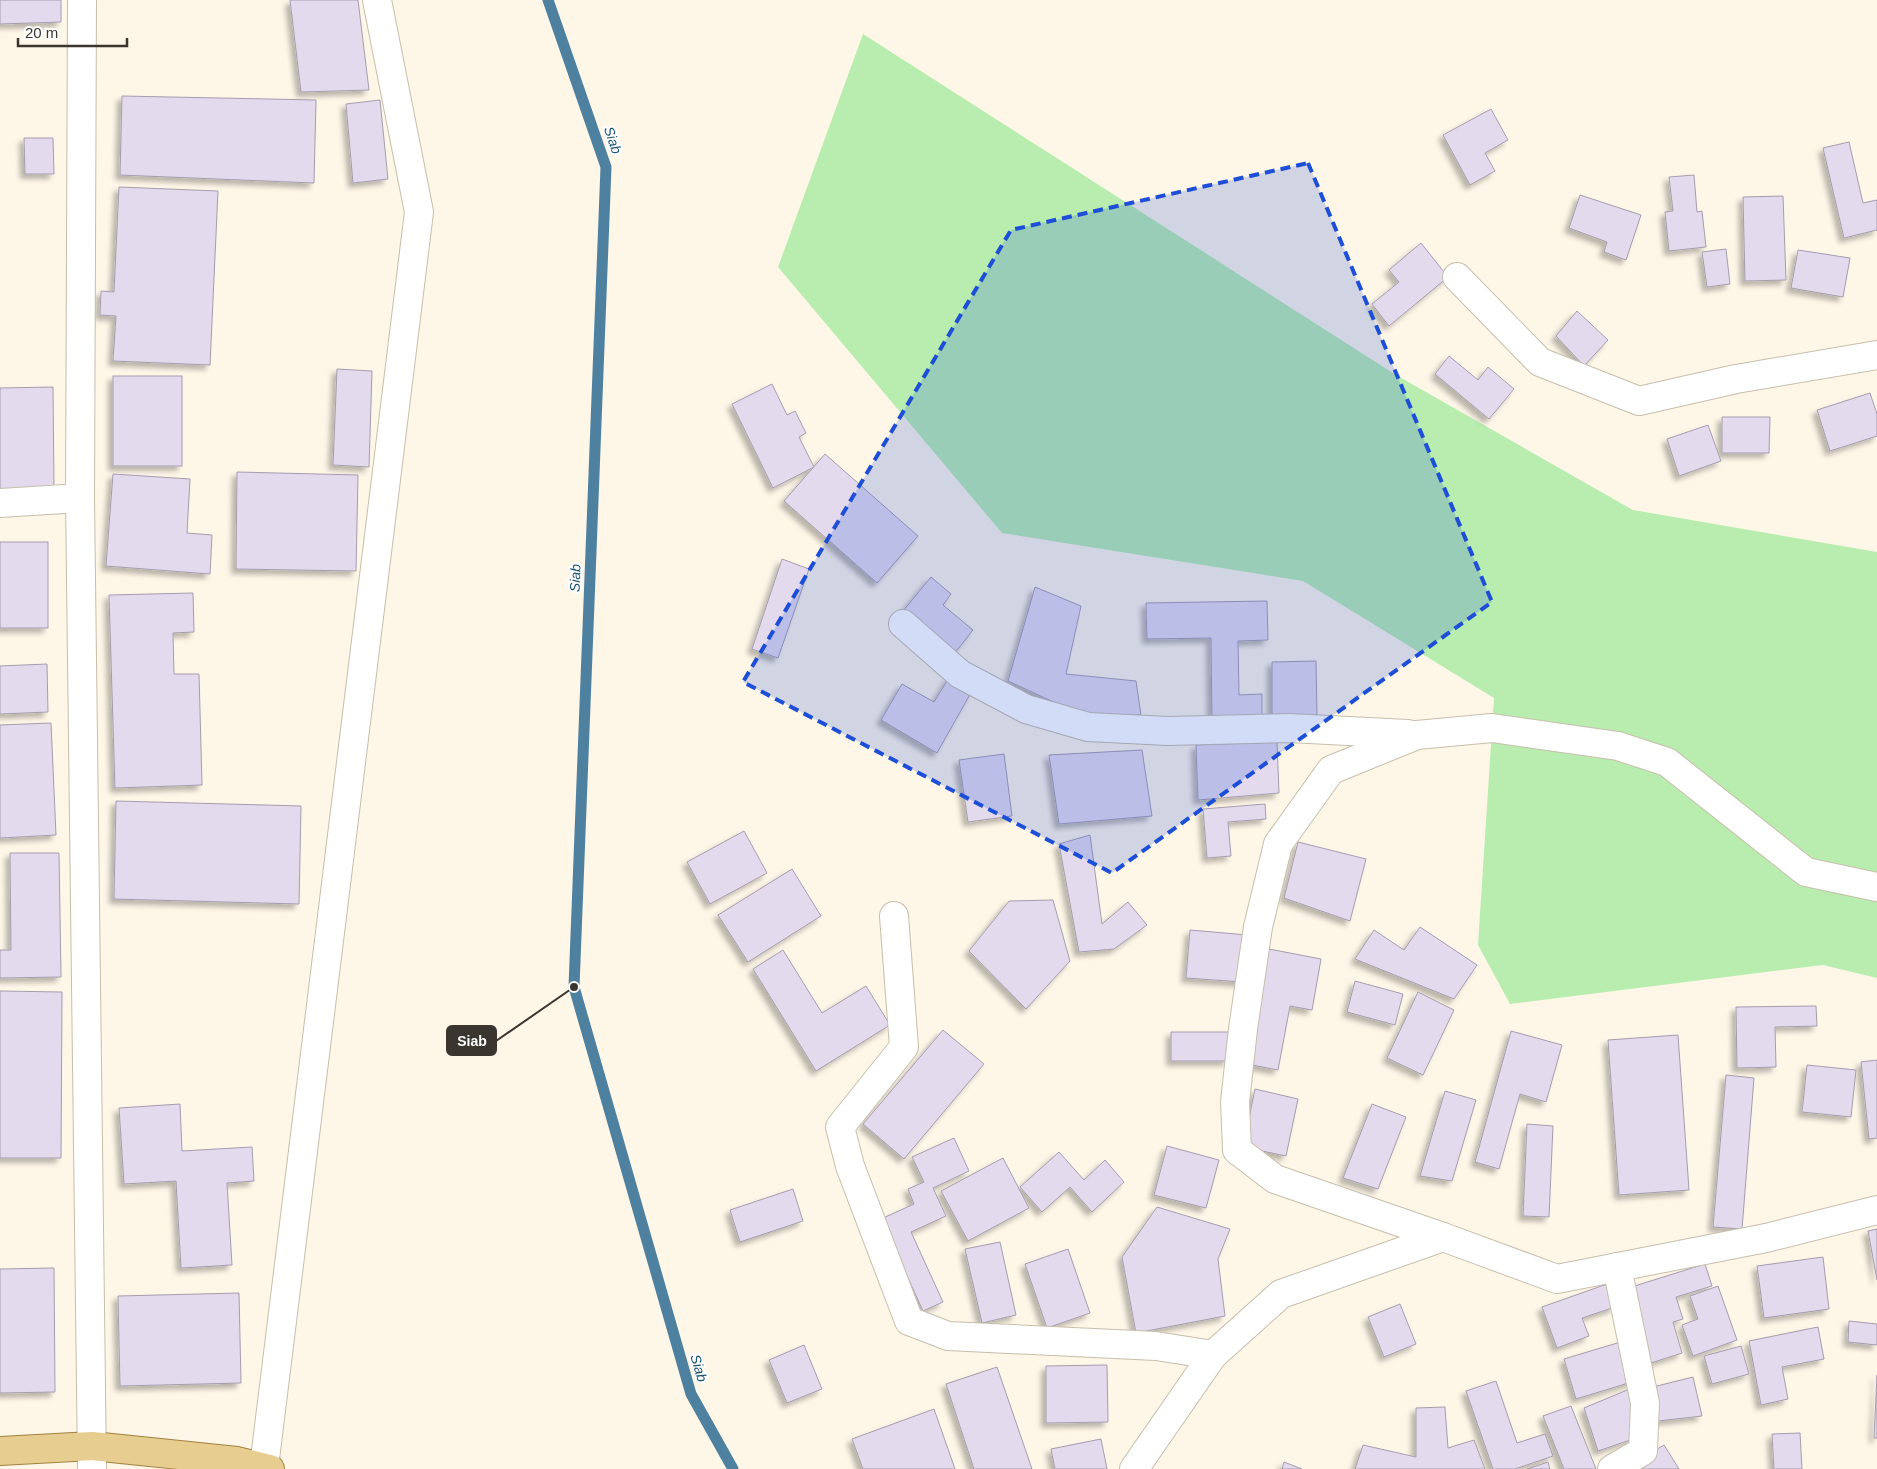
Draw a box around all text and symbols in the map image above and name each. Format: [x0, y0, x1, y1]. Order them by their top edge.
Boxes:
scale bar [18, 15, 126, 47]
text: 20 m [25, 24, 58, 41]
water label: Siab [601, 124, 625, 156]
water label: Siab [567, 564, 583, 592]
callout: Siab [447, 1026, 496, 1055]
text: Siab [457, 1033, 487, 1049]
water label: Siab [687, 1352, 711, 1384]

